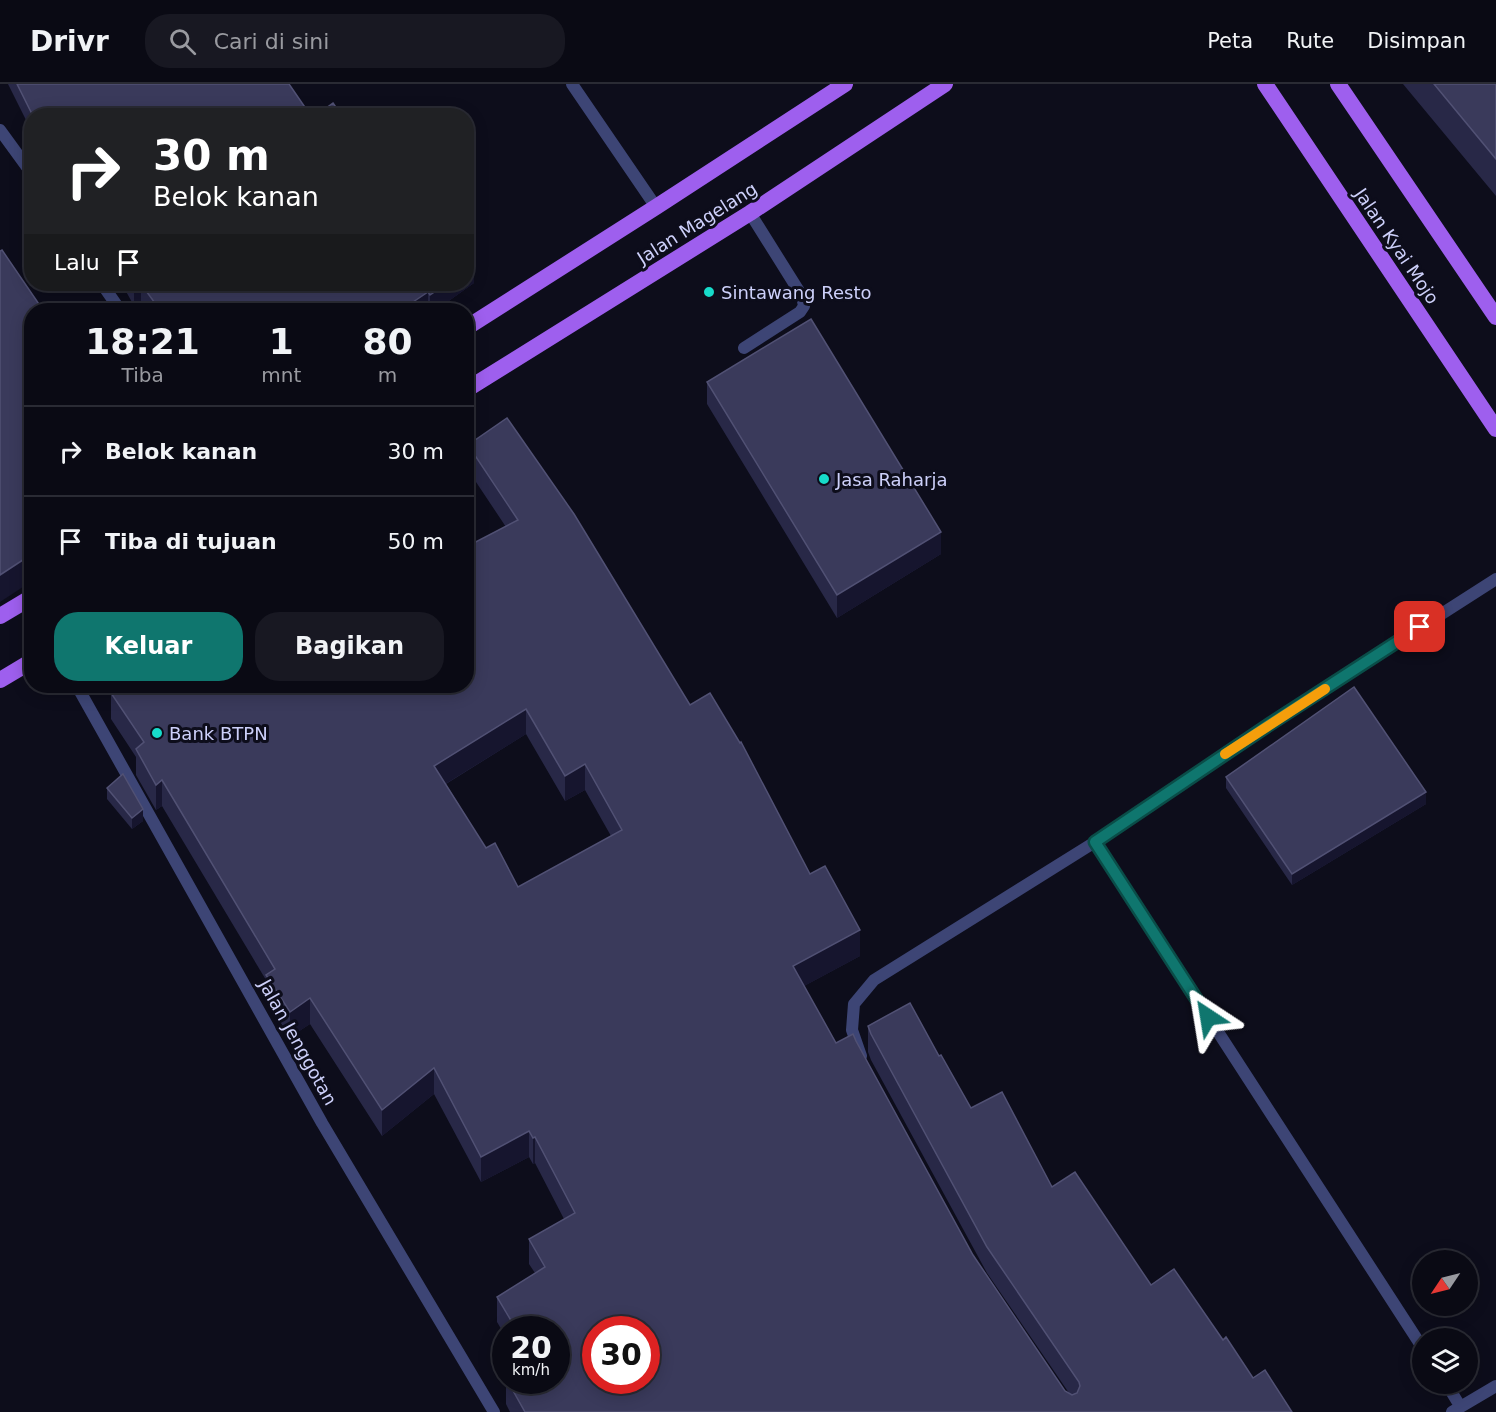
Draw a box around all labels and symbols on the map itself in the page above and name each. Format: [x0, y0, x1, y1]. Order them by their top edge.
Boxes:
street label: Jalan Magelang [632, 178, 761, 269]
street label: Jalan Kyai Mojo [1350, 183, 1443, 308]
place label: Sintawang Resto [721, 282, 871, 303]
marker: Sintawang Resto [702, 285, 716, 299]
place label: Jasa Raharja [835, 469, 947, 490]
marker: Jasa Raharja [817, 472, 831, 486]
pin [1394, 601, 1445, 652]
place label: Bank BTPN [169, 723, 268, 744]
marker: Bank BTPN [150, 726, 164, 740]
street label: Jalan Jenggotan [254, 975, 341, 1109]
position arrow [1176, 985, 1240, 1049]
north arrow [1412, 1250, 1478, 1316]
speed limit sign: 30 [582, 1316, 660, 1394]

